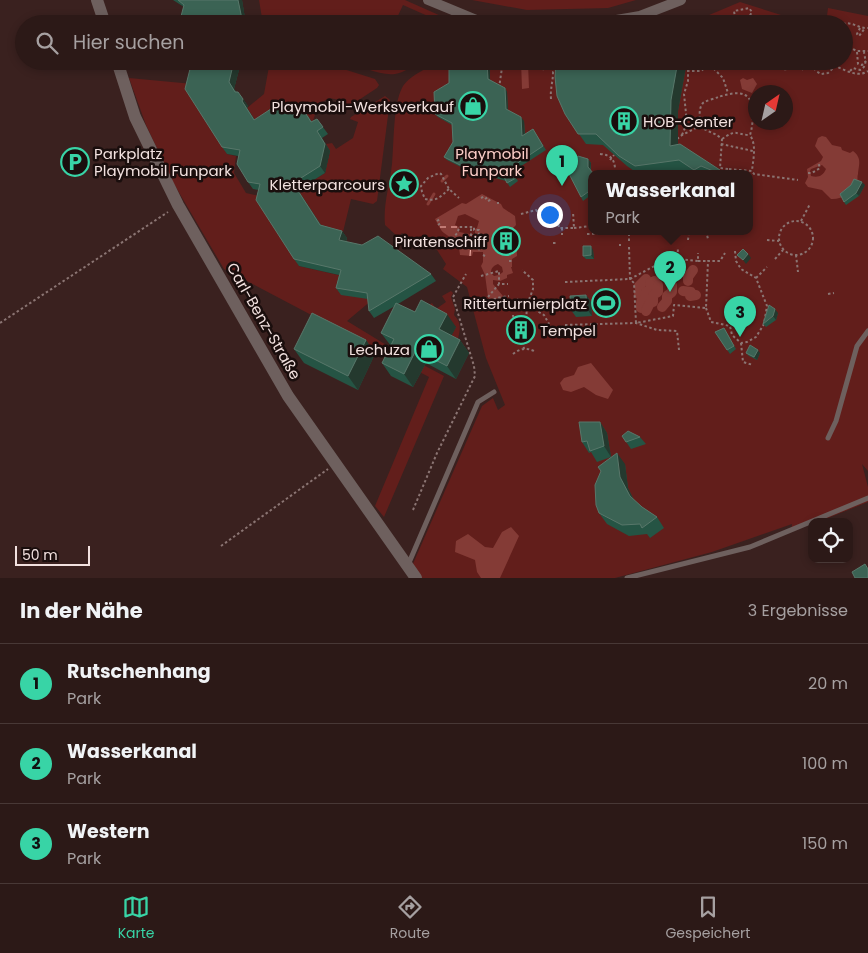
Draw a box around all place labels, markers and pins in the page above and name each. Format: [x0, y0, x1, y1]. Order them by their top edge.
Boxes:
shop icon: Playmobil-Werksverkauf [458, 91, 488, 121]
place label: Playmobil-Werksverkauf [271, 96, 454, 117]
building icon: HOB-Center [609, 106, 639, 136]
place label: HOB-Center [643, 111, 734, 132]
place label: Parkplatz Playmobil Funpark [94, 143, 232, 181]
pin: 1 [546, 145, 578, 186]
parking icon: Parkplatz Playmobil Funpark [60, 147, 90, 177]
place icon: Kletterparcours [389, 169, 419, 199]
place label: Kletterparcours [270, 174, 385, 195]
building icon: Piratenschiff [491, 226, 521, 256]
place label: Piratenschiff [394, 231, 487, 252]
pin: 2 [654, 251, 686, 292]
sports icon: Ritterturnierplatz [591, 288, 621, 318]
place label: Ritterturnierplatz [463, 293, 587, 314]
pin: 3 [724, 296, 756, 337]
building icon: Tempel [506, 315, 536, 345]
place label: Tempel [540, 320, 596, 341]
shop icon: Lechuza [414, 334, 444, 364]
place label: Lechuza [349, 339, 410, 360]

